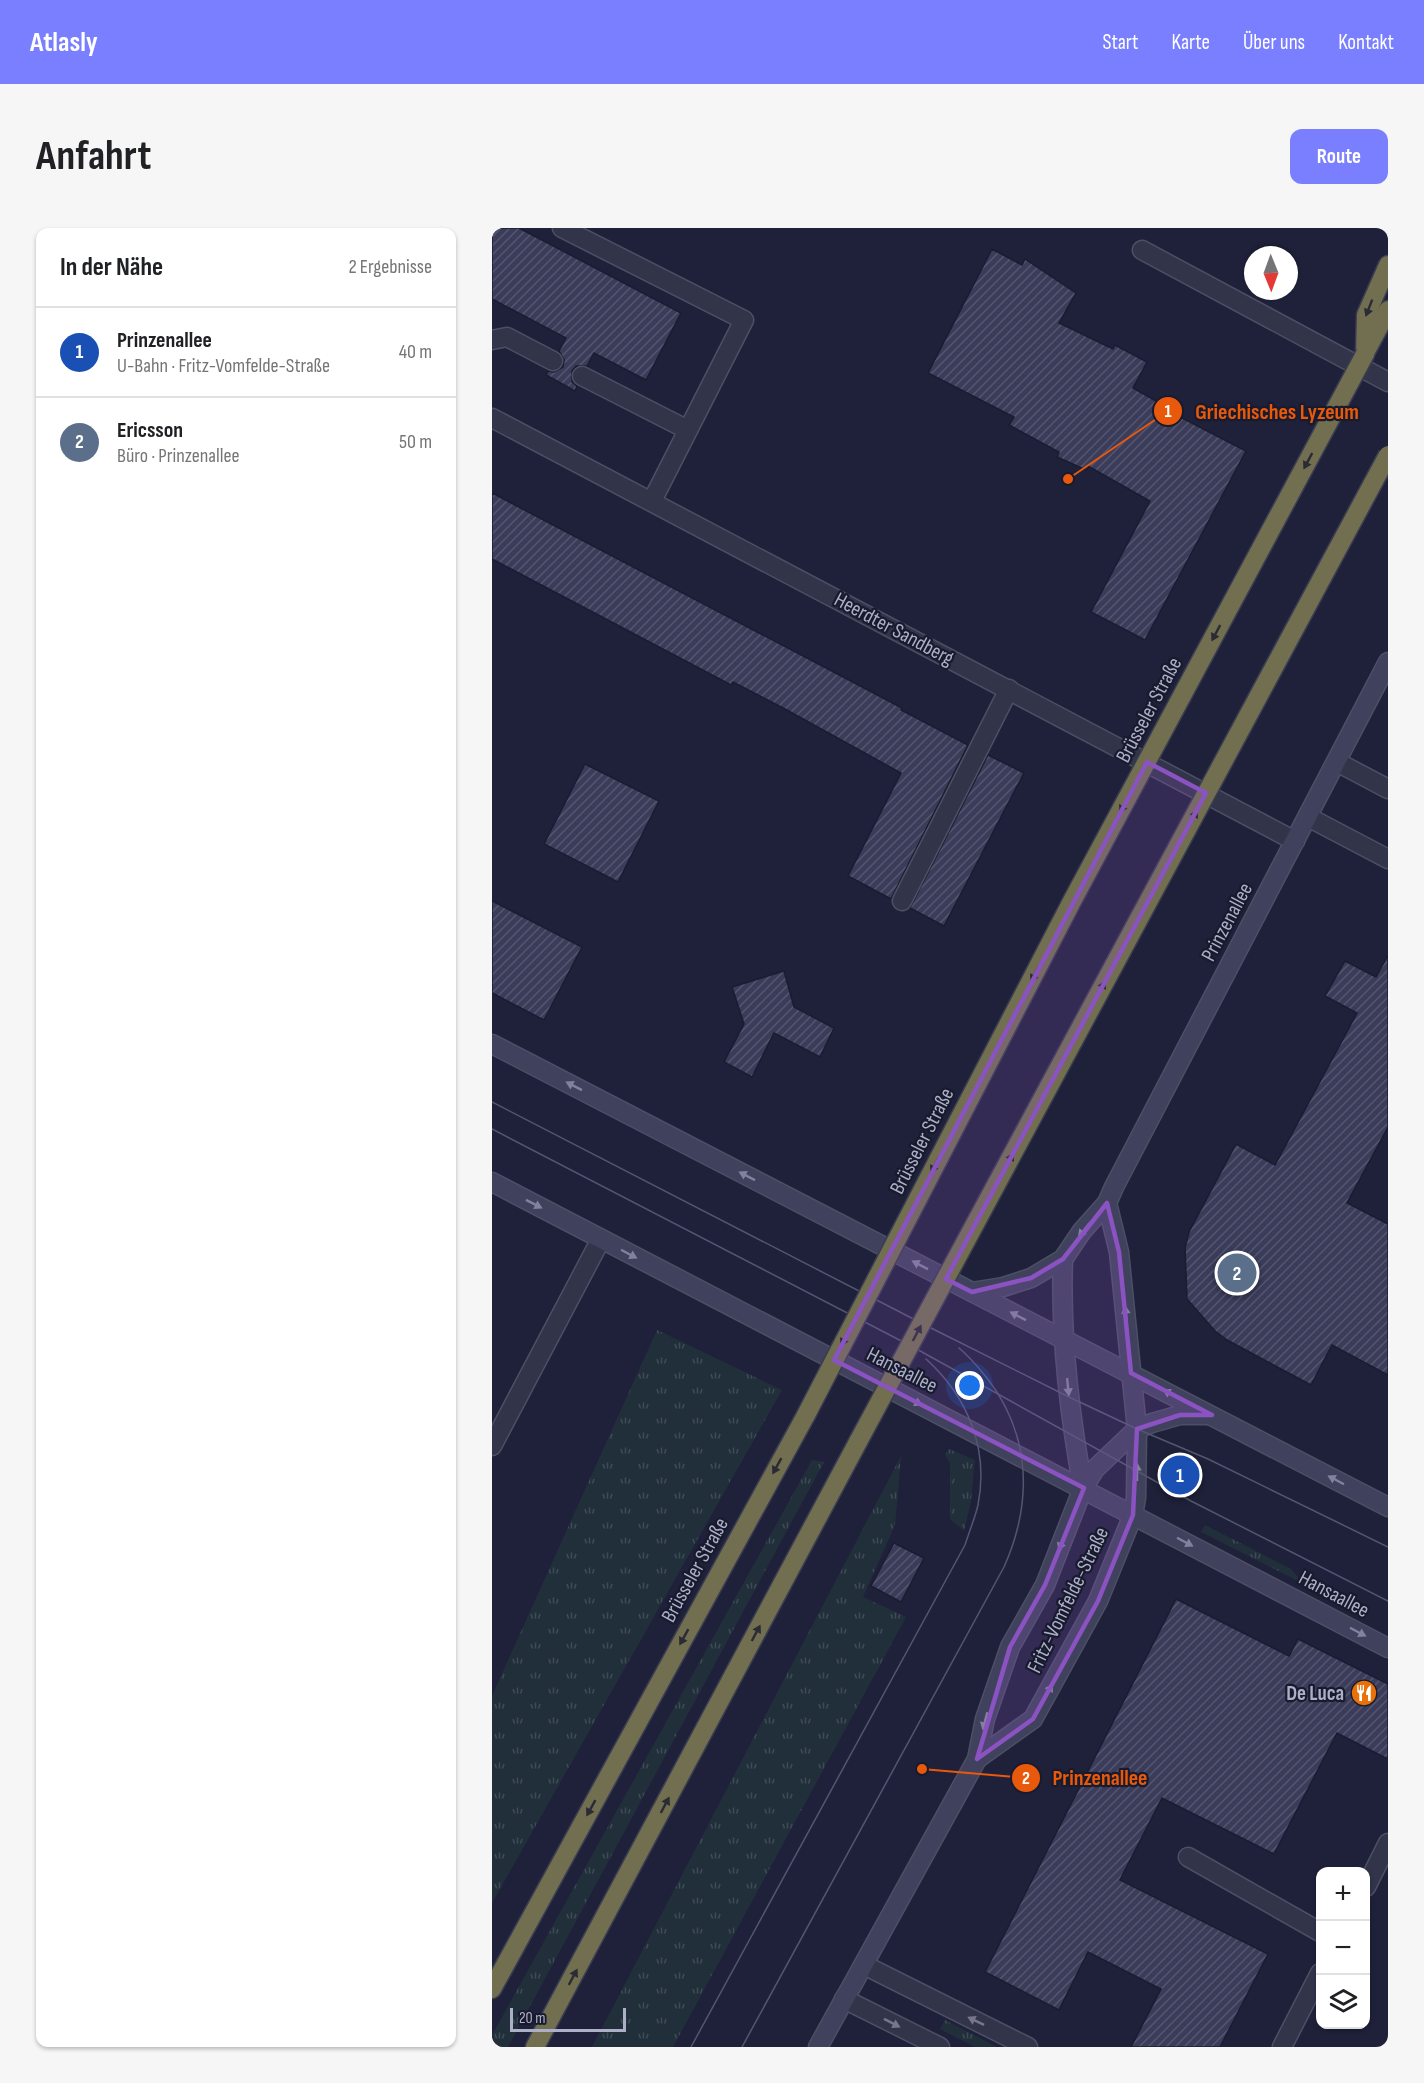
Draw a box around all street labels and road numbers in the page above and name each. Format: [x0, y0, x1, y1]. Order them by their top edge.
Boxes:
street label: Heerdter Sandberg [830, 587, 958, 671]
street label: Brüsseler Straße [1111, 653, 1187, 767]
street label: Prinzenallee [1196, 878, 1258, 966]
street label: Brüsseler Straße [885, 1084, 959, 1198]
street label: Hansaallee [862, 1342, 942, 1398]
street label: Brüsseler Straße [656, 1513, 734, 1627]
street label: Fritz-Vomfelde-Straße [1022, 1523, 1114, 1677]
street label: Hansaallee [1295, 1565, 1373, 1623]

